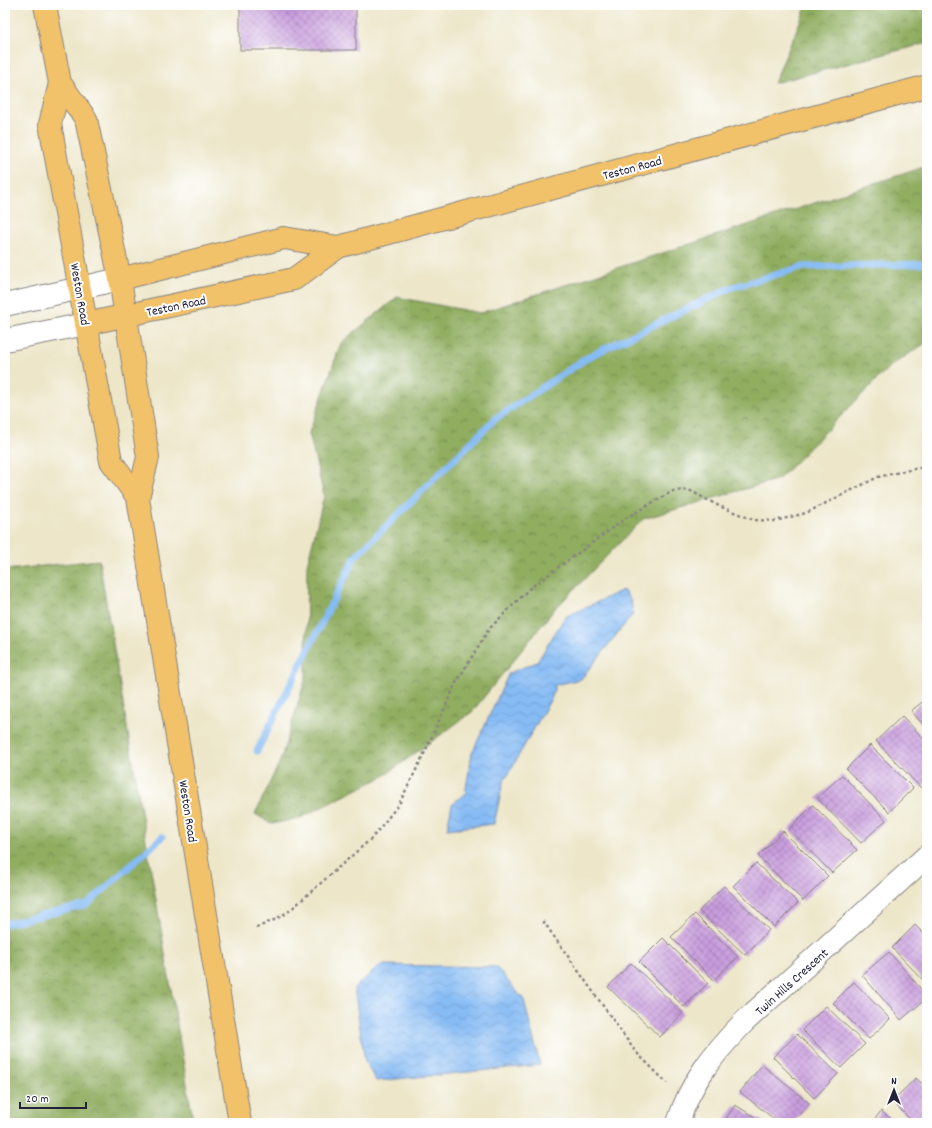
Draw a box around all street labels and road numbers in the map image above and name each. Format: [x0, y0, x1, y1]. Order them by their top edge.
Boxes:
street label: Teston Road [601, 152, 664, 186]
street label: Weston Road [64, 262, 93, 327]
street label: Teston Road [145, 292, 208, 323]
street label: Weston Road [172, 779, 201, 844]
street label: Twin Hills Crescent [752, 945, 834, 1021]

